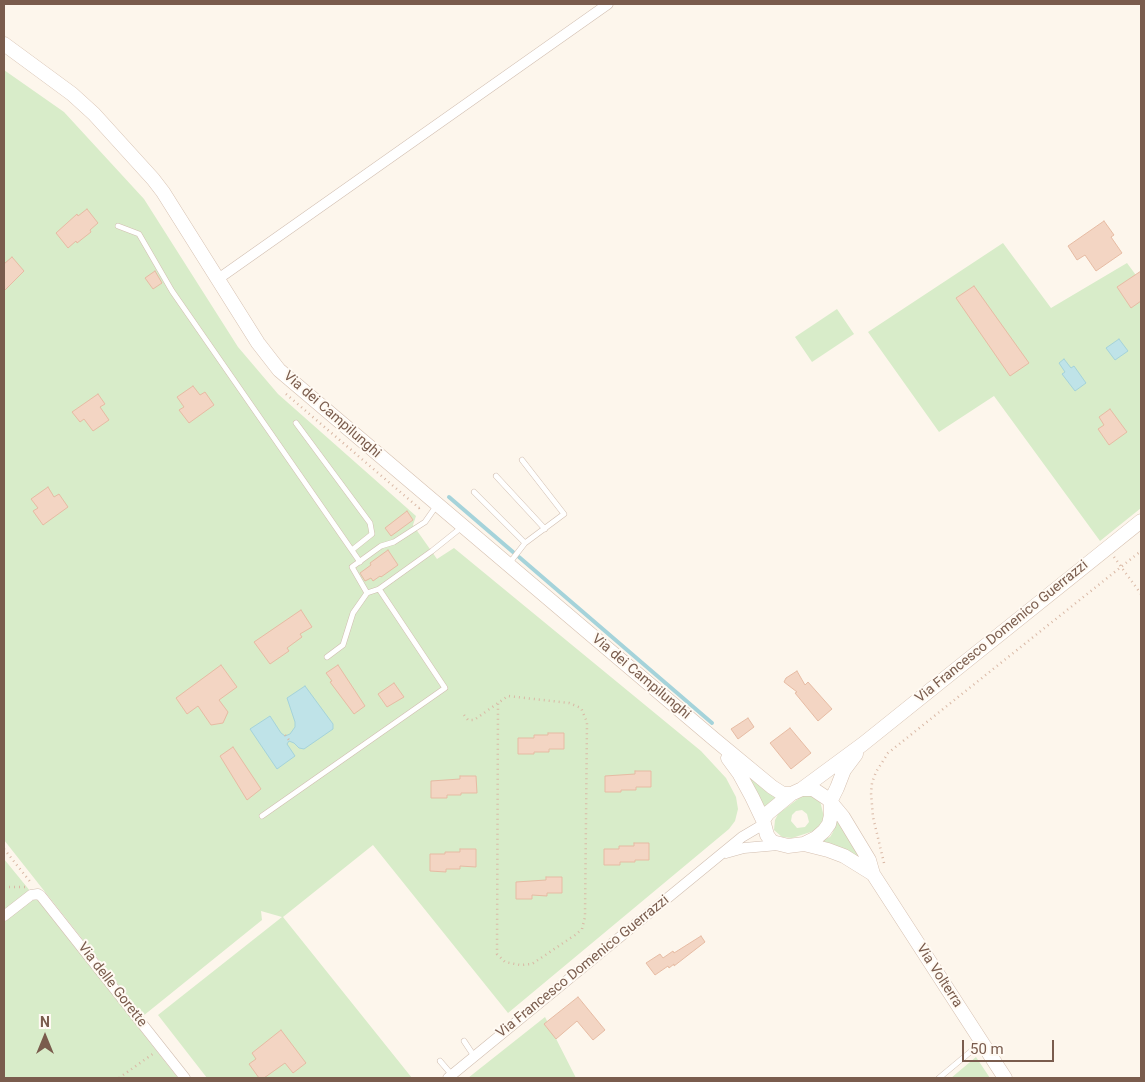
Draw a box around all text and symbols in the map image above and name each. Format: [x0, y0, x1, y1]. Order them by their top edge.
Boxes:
street label: Via dei Campilunghi [280, 368, 384, 462]
street label: Via Francesco Domenico Guerrazzi [912, 557, 1092, 707]
street label: Via dei Campilunghi [588, 631, 694, 723]
street label: Via Francesco Domenico Guerrazzi [493, 892, 673, 1042]
street label: Via delle Gorette [74, 939, 150, 1031]
street label: Via Volterra [912, 941, 966, 1011]
north arrow [20, 1012, 70, 1062]
text: N [40, 1014, 50, 1030]
scale bar [965, 1030, 1058, 1062]
text: 50 m [970, 1040, 1004, 1058]

